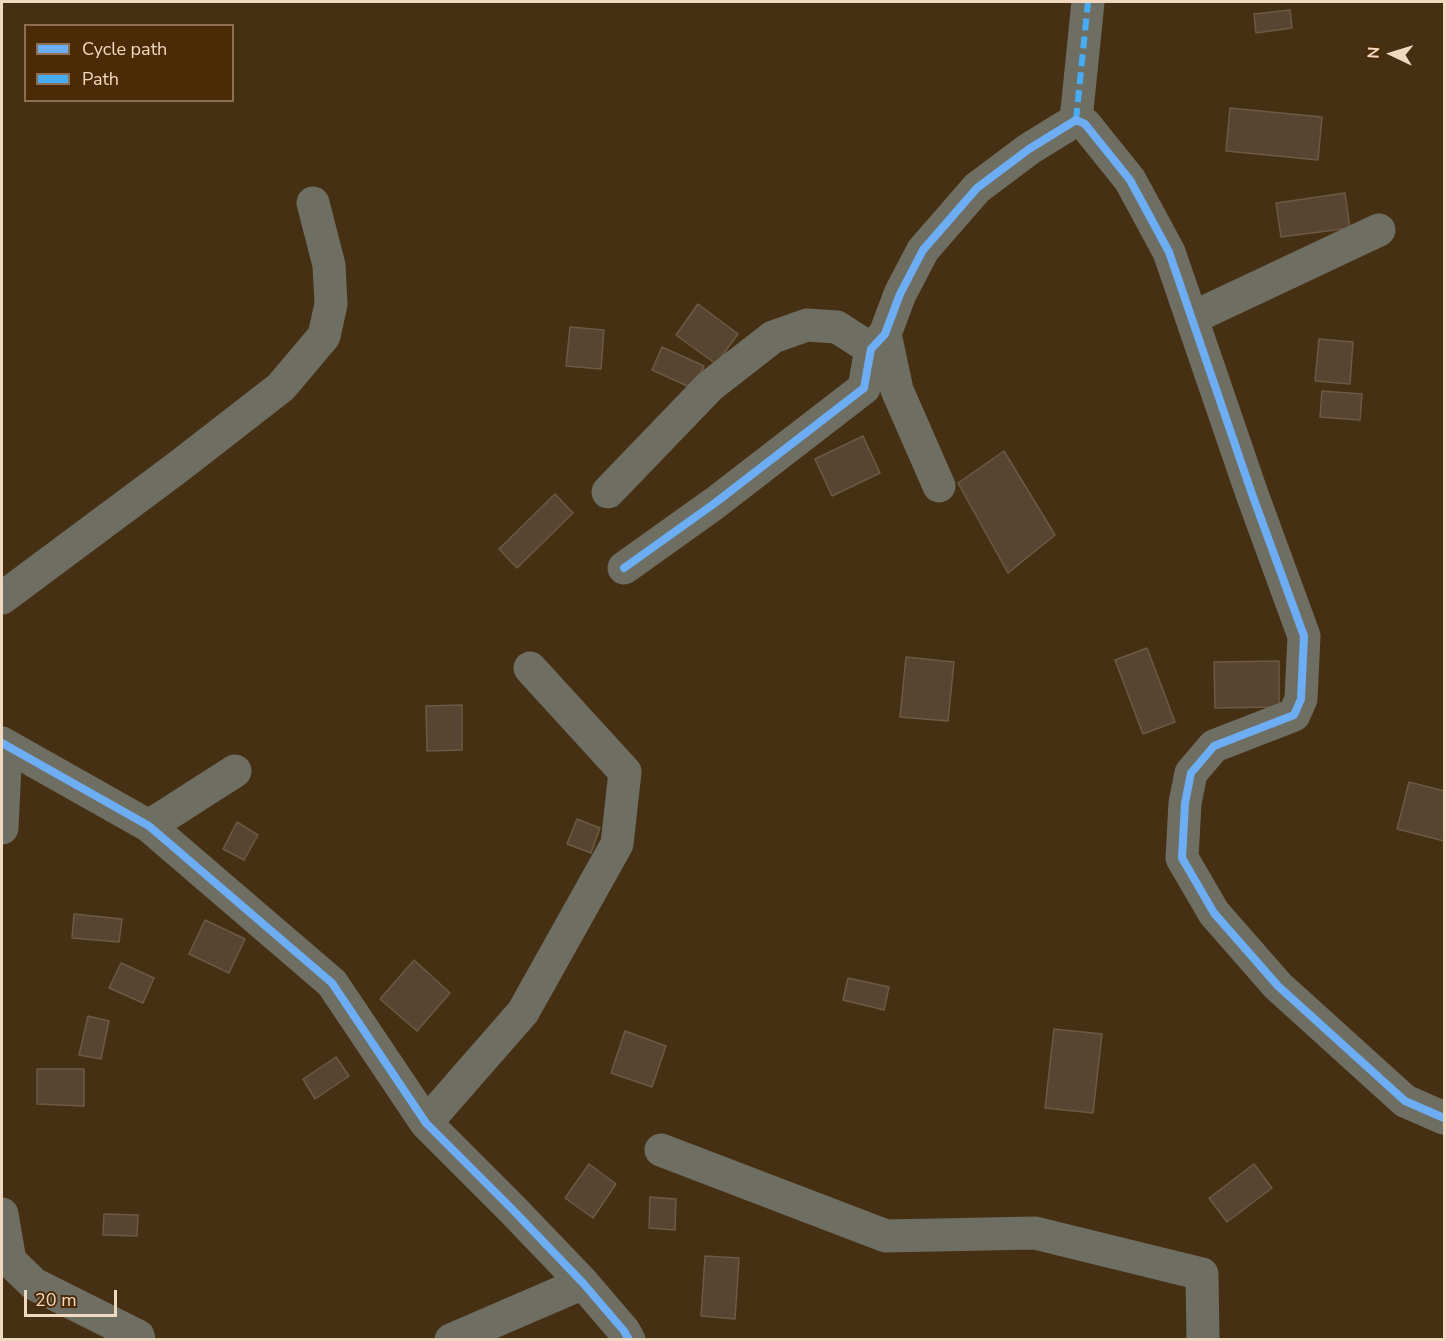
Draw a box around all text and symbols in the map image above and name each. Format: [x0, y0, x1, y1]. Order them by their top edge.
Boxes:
legend [24, 24, 234, 102]
north arrow [1362, 24, 1422, 84]
text: Cycle path [82, 37, 167, 61]
text: N [1363, 46, 1385, 59]
text: Path [82, 67, 119, 91]
scale bar [27, 1278, 120, 1316]
text: 20 m [35, 1288, 77, 1312]

